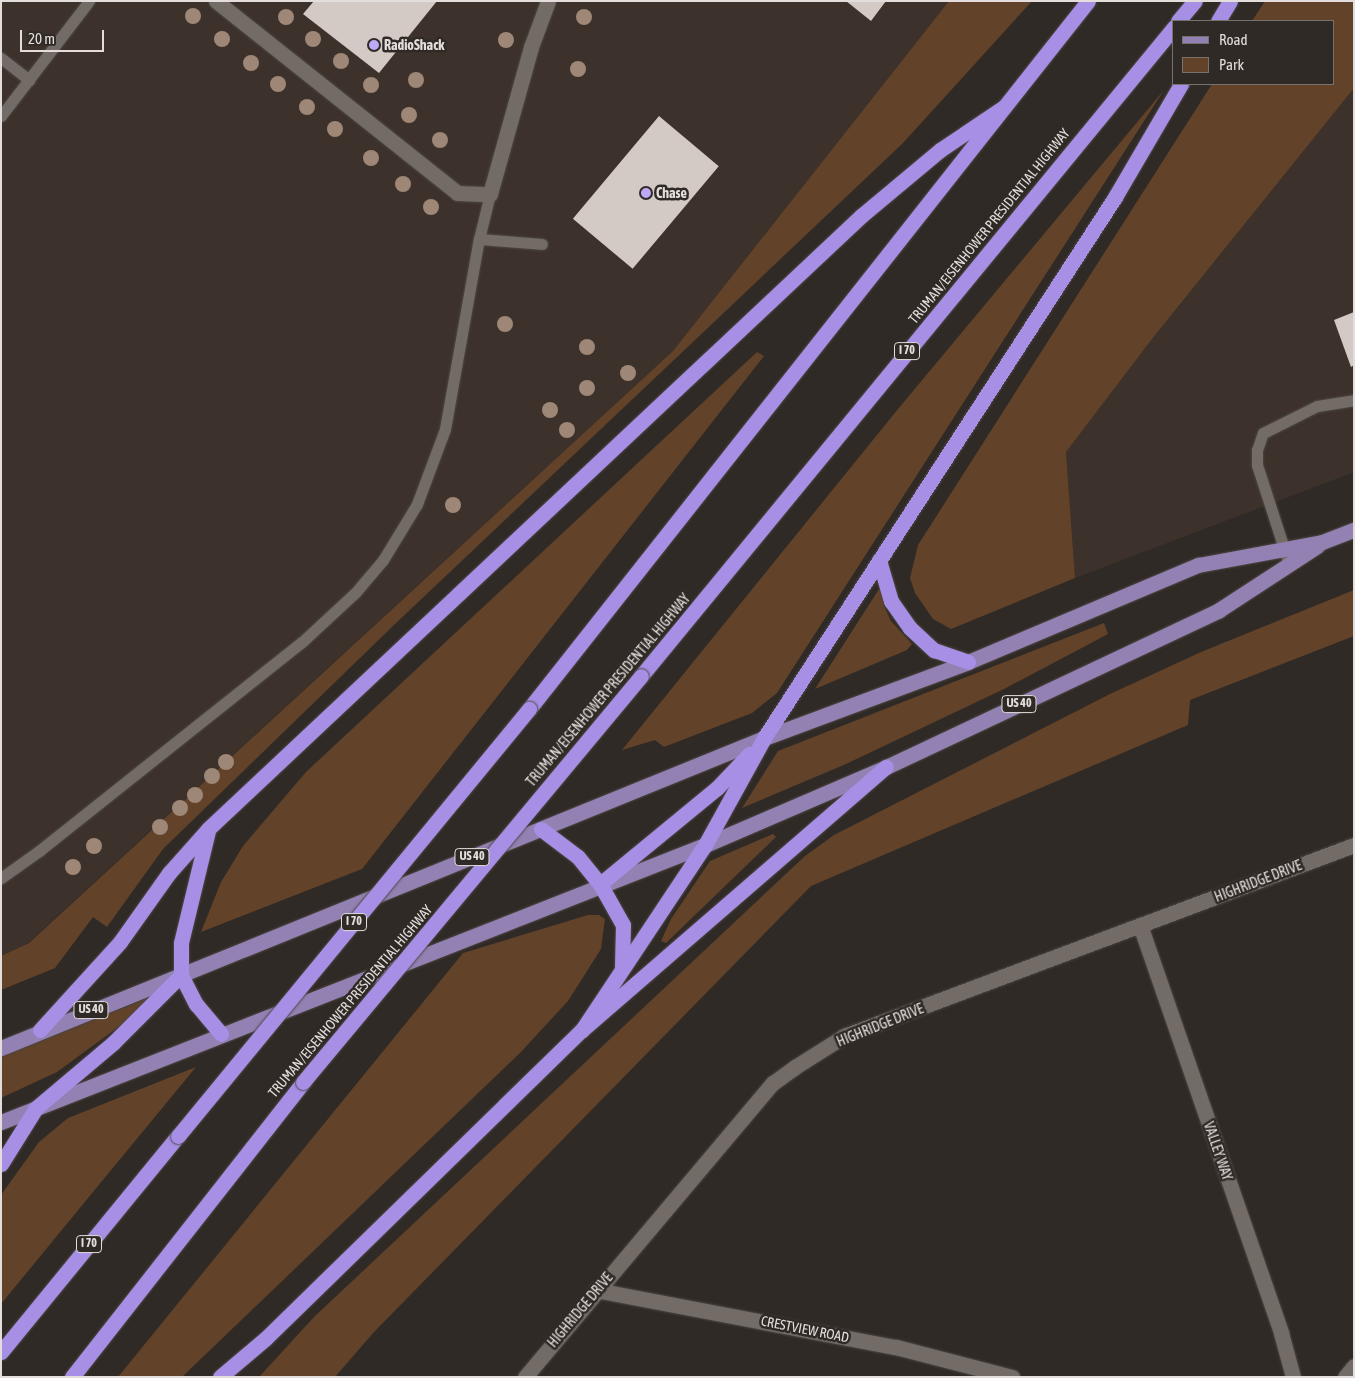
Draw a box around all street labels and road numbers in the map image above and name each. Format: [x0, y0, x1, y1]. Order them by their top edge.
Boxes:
street label: TRUMAN/EISENHOWER PRESIDENTIAL HIGHWAY [905, 125, 1073, 327]
road number: I 70 [893, 342, 921, 361]
street label: TRUMAN/EISENHOWER PRESIDENTIAL HIGHWAY [522, 590, 694, 790]
road number: US 40 [1000, 694, 1038, 714]
road number: US 40 [453, 848, 491, 866]
street label: HIGHRIDGE DRIVE [1212, 857, 1304, 905]
street label: TRUMAN/EISENHOWER PRESIDENTIAL HIGHWAY [264, 901, 436, 1101]
road number: I 70 [340, 912, 368, 932]
road number: US 40 [72, 1000, 110, 1020]
street label: HIGHRIDGE DRIVE [834, 1000, 926, 1050]
street label: VALLEY WAY [1200, 1120, 1236, 1182]
road number: I 70 [75, 1234, 103, 1254]
street label: HIGHRIDGE DRIVE [544, 1269, 616, 1351]
street label: CRESTVIEW ROAD [759, 1312, 851, 1346]

